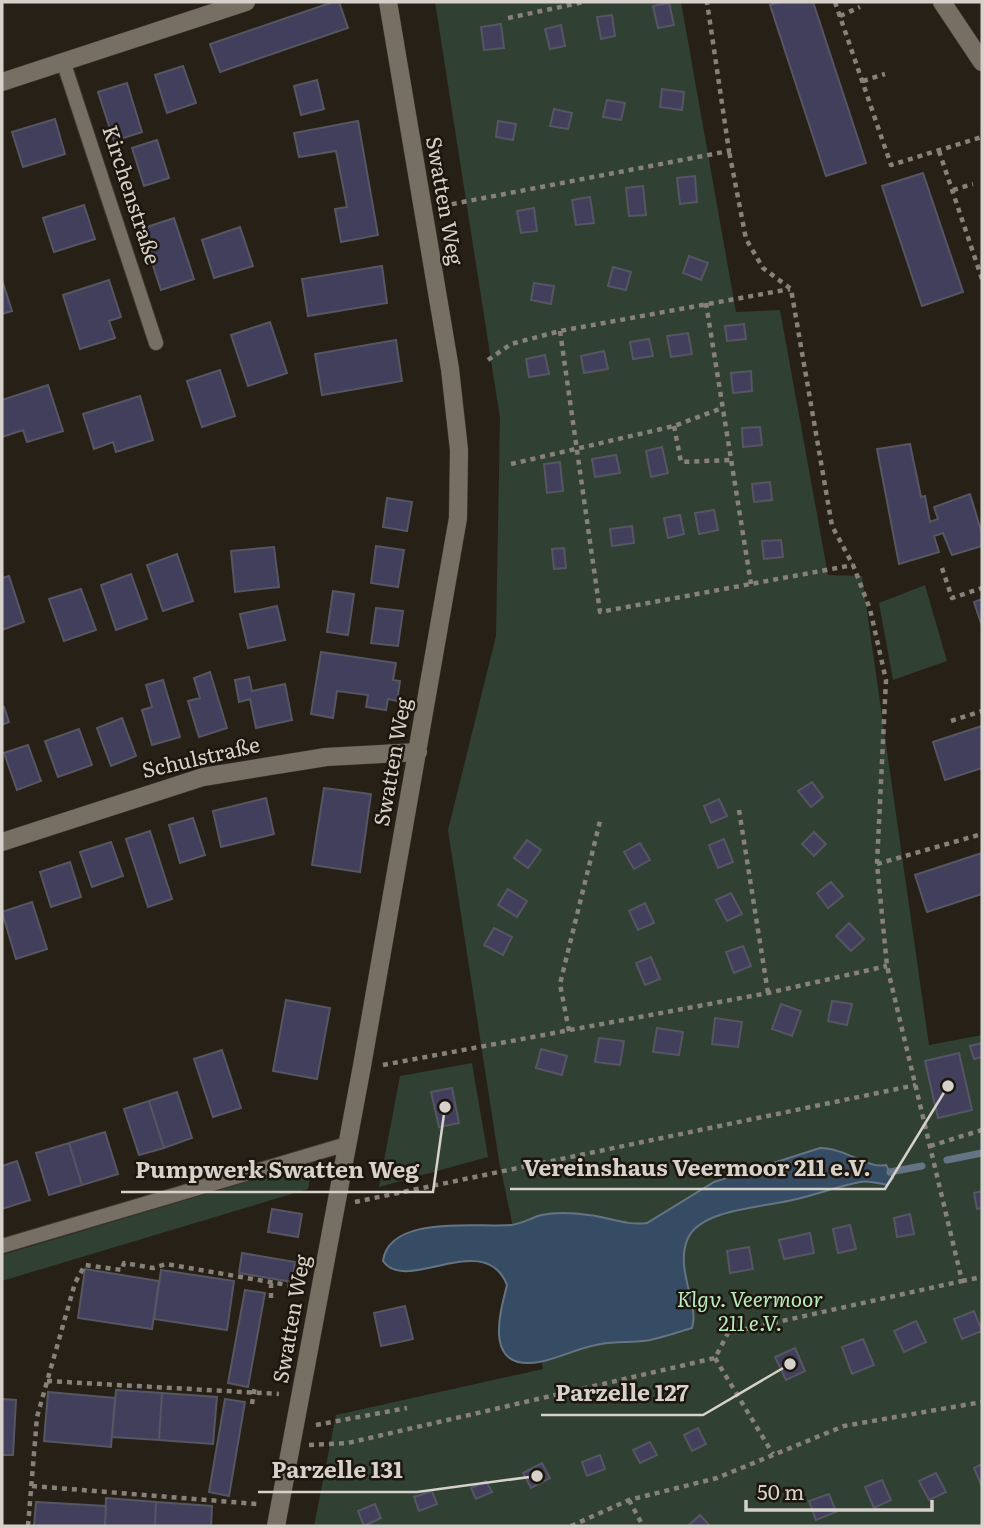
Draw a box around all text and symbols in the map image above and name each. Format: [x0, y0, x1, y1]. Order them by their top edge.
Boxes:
street label: Kirchenstraße [96, 121, 171, 268]
street label: Swatten Weg [420, 134, 473, 268]
street label: Swatten Weg [364, 694, 417, 828]
street label: Schulstraße [138, 727, 263, 784]
callout: Vereinshaus Veermoor 211 e.V. [510, 1145, 885, 1189]
callout: Pumpwerk Swatten Weg [121, 1148, 433, 1192]
text: Vereinshaus Veermoor 211 e.V. [523, 1149, 871, 1183]
text: Pumpwerk Swatten Weg [135, 1151, 420, 1185]
street label: Swatten Weg [263, 1251, 316, 1385]
park label: Klgv. Veermoor 211 e.V. [677, 1282, 823, 1337]
callout: Parzelle 127 [541, 1371, 703, 1415]
text: Parzelle 127 [555, 1374, 689, 1408]
callout: Parzelle 131 [258, 1448, 417, 1492]
text: Parzelle 131 [271, 1451, 403, 1485]
scale bar [746, 1468, 932, 1512]
text: 50 m [757, 1475, 804, 1506]

